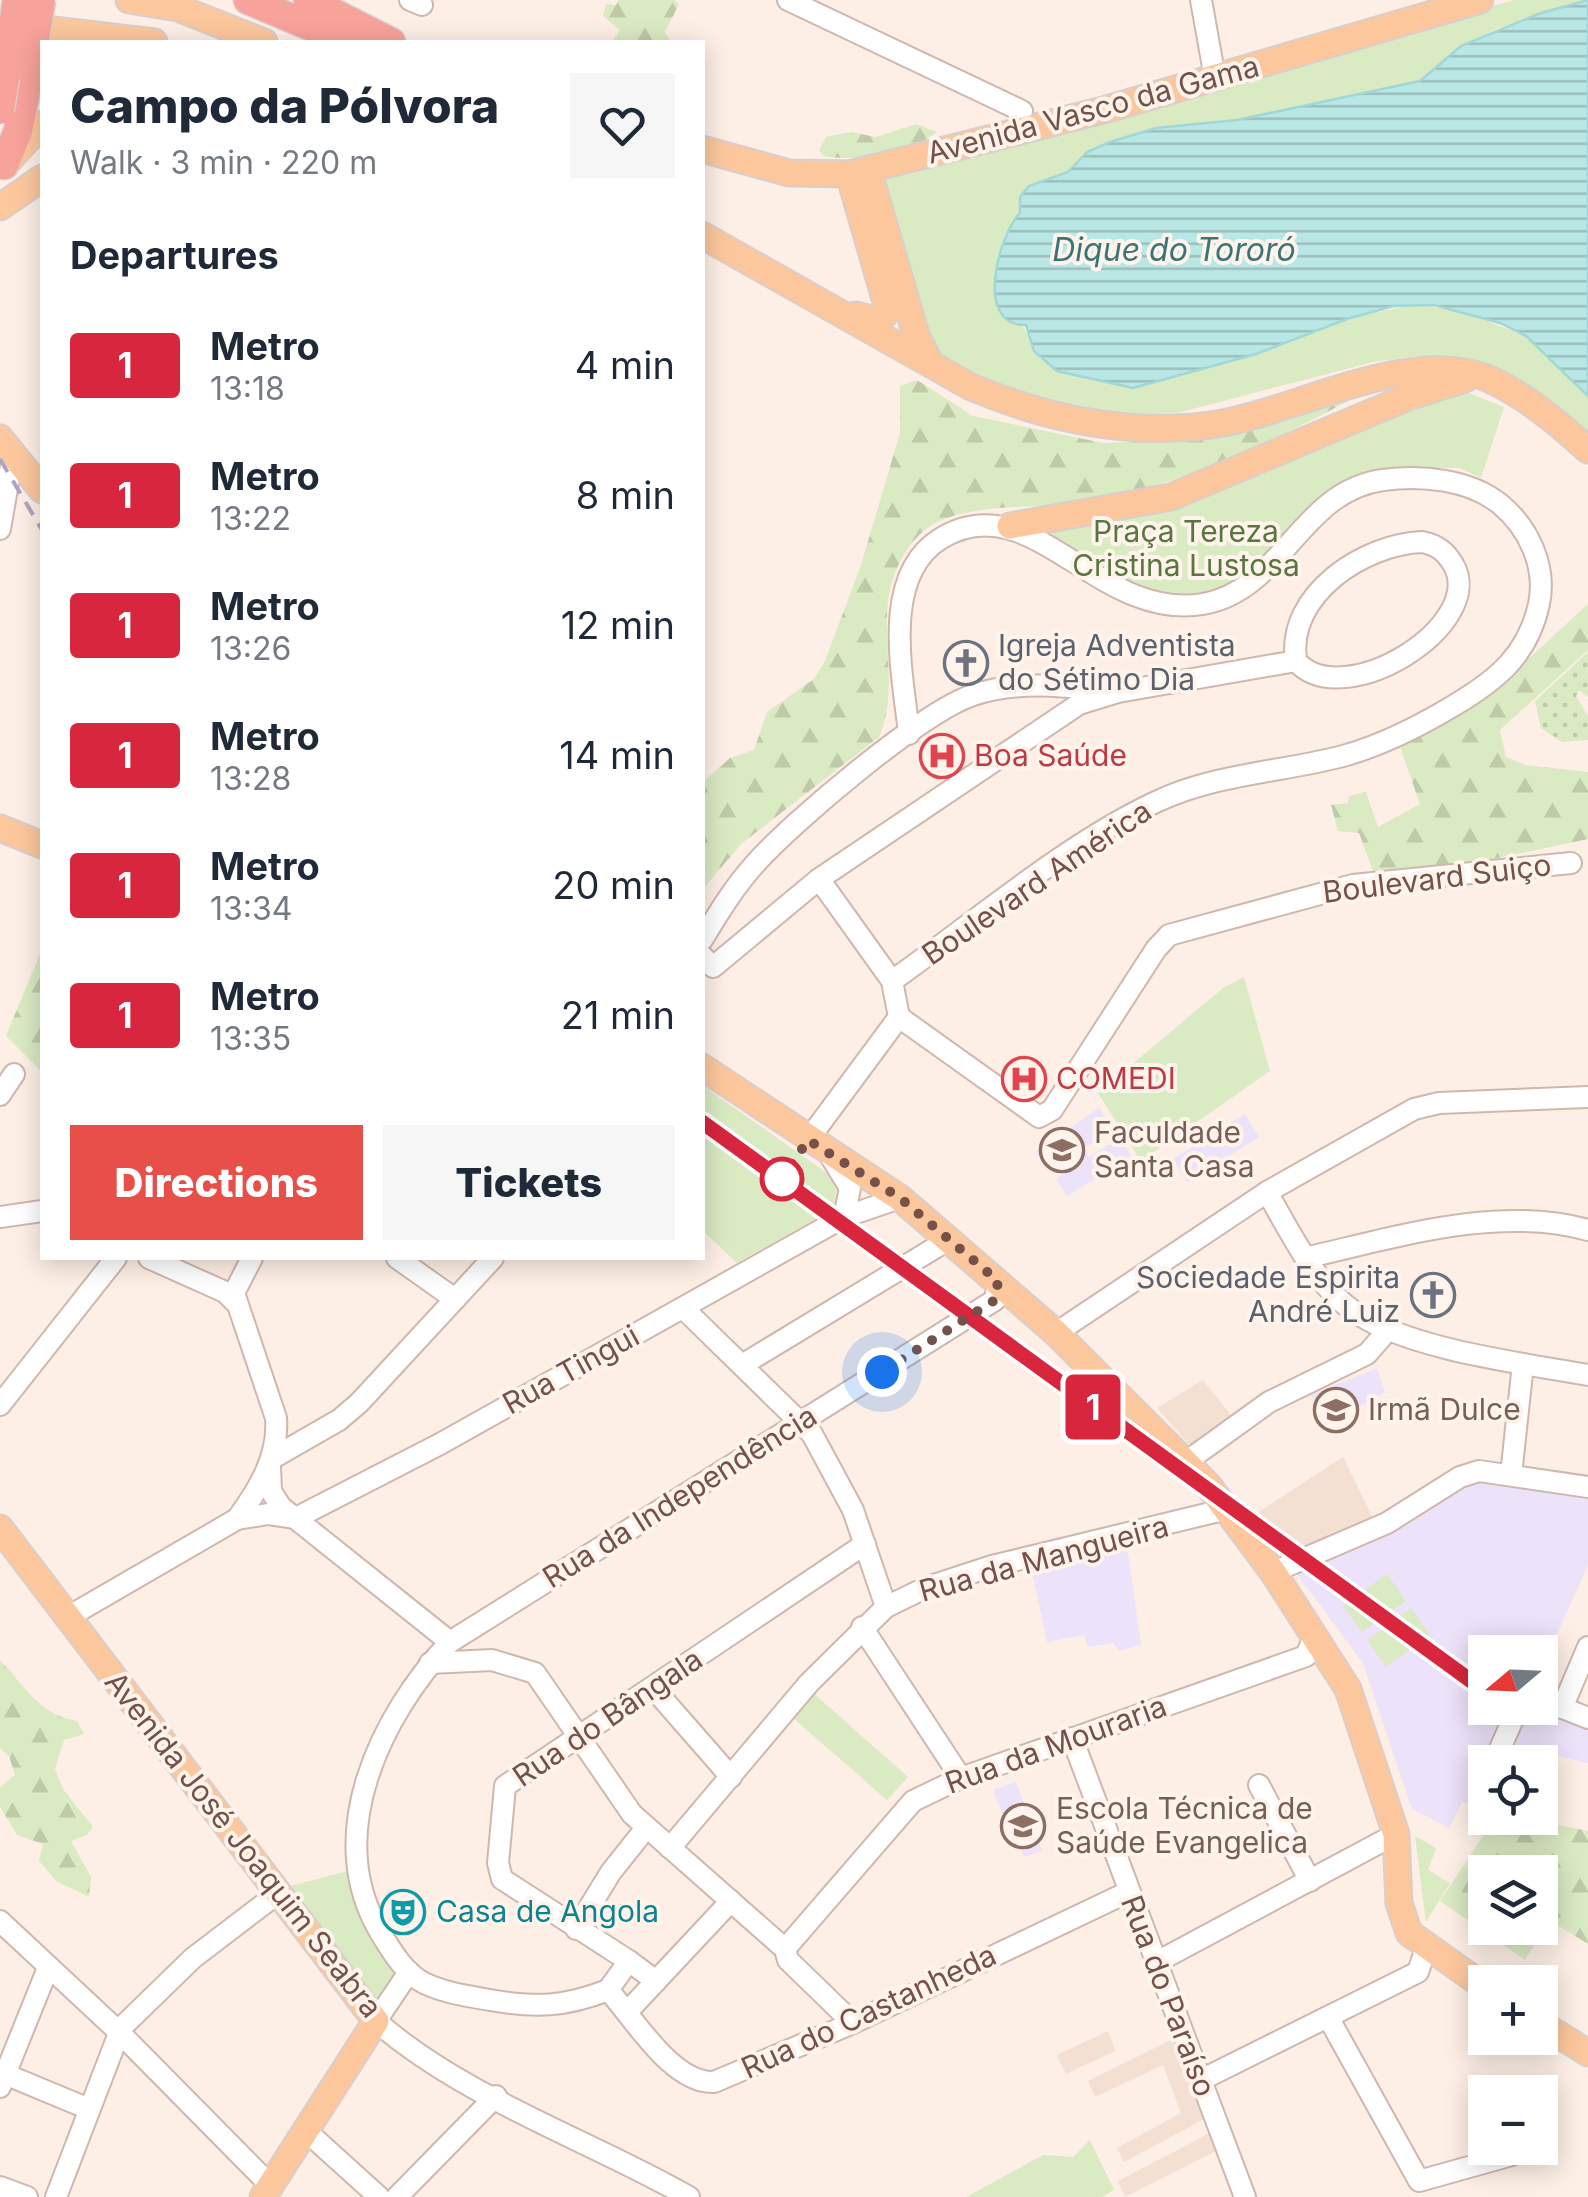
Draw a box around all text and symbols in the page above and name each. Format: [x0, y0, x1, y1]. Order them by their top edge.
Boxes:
street label: Avenida Vasco da Gama [923, 47, 1263, 171]
button: heart [570, 73, 675, 178]
text: Campo da Pólvora [70, 76, 499, 135]
text: Walk · 3 min · 220 m [70, 143, 377, 182]
water label: Dique do Tororó [1052, 230, 1296, 269]
text: Departures [70, 232, 279, 278]
text: Metro [210, 323, 320, 369]
text: 4 min [575, 342, 675, 388]
text: 1 [117, 344, 133, 386]
text: 13:18 [210, 369, 285, 408]
text: Metro [210, 453, 320, 499]
text: 8 min [576, 472, 675, 518]
text: 1 [117, 474, 133, 516]
text: 13:22 [210, 499, 291, 538]
park label: Praça Tereza Cristina Lustosa [1072, 513, 1300, 583]
text: Metro [210, 583, 320, 629]
text: 12 min [561, 602, 675, 648]
text: 1 [117, 604, 133, 646]
place label: Igreja Adventista do Sétimo Dia [998, 627, 1236, 697]
text: 13:26 [210, 629, 291, 668]
church icon: Igreja Adventista do Sétimo Dia [943, 640, 989, 686]
text: Metro [210, 713, 320, 759]
text: 14 min [559, 732, 675, 778]
hospital icon: Boa Saúde [919, 733, 965, 779]
text: 1 [117, 734, 133, 776]
place label: Boa Saúde [974, 737, 1127, 773]
text: 13:28 [210, 759, 291, 798]
street label: Boulevard América [915, 792, 1158, 972]
text: Metro [210, 843, 320, 889]
street label: Boulevard Suiço [1321, 846, 1553, 910]
text: 20 min [552, 862, 675, 908]
text: 1 [117, 864, 133, 906]
text: 13:34 [210, 889, 292, 928]
text: Metro [210, 973, 320, 1019]
text: 21 min [561, 992, 675, 1038]
text: 1 [117, 994, 133, 1036]
text: 13:35 [210, 1019, 291, 1058]
hospital icon: COMEDI [1001, 1056, 1047, 1102]
place label: COMEDI [1056, 1060, 1176, 1096]
place label: Faculdade Santa Casa [1094, 1114, 1255, 1184]
button: Directions [70, 1125, 363, 1240]
button: Tickets [383, 1125, 675, 1240]
school or university icon: Faculdade Santa Casa [1039, 1127, 1085, 1173]
unlabelled marker [761, 1158, 803, 1200]
place label: Sociedade Espirita André Luiz [1136, 1259, 1400, 1329]
church icon: Sociedade Espirita André Luiz [1410, 1272, 1456, 1318]
street label: Rua Tingui [496, 1317, 645, 1421]
your location [857, 1347, 907, 1397]
line badge: 1 [1060, 1374, 1126, 1440]
text: 1 [1085, 1386, 1101, 1428]
school or university icon: Irmã Dulce [1313, 1387, 1359, 1433]
place label: Irmã Dulce [1368, 1391, 1521, 1427]
street label: Rua da Independência [536, 1397, 823, 1595]
street label: Rua da Mangueira [915, 1507, 1172, 1609]
north arrow [1468, 1635, 1558, 1725]
map controls [1468, 1635, 1558, 2165]
street label: Rua do Bângala [506, 1641, 709, 1794]
street label: Avenida José Joaquim Seabra [98, 1664, 390, 2024]
street label: Rua da Mouraria [940, 1687, 1171, 1801]
button: locate [1468, 1745, 1558, 1835]
place label: Escola Técnica de Saúde Evangelica [1056, 1790, 1313, 1860]
school or university icon: Escola Técnica de Saúde Evangelica [1000, 1803, 1046, 1849]
button: layers [1468, 1855, 1558, 1945]
theatre icon: Casa de Angola [380, 1889, 426, 1935]
street label: Rua do Paraíso [1114, 1890, 1224, 2101]
place label: Casa de Angola [436, 1893, 659, 1929]
street label: Rua do Castanheda [736, 1936, 1002, 2086]
button: + [1468, 1965, 1558, 2055]
button: − [1468, 2075, 1558, 2165]

